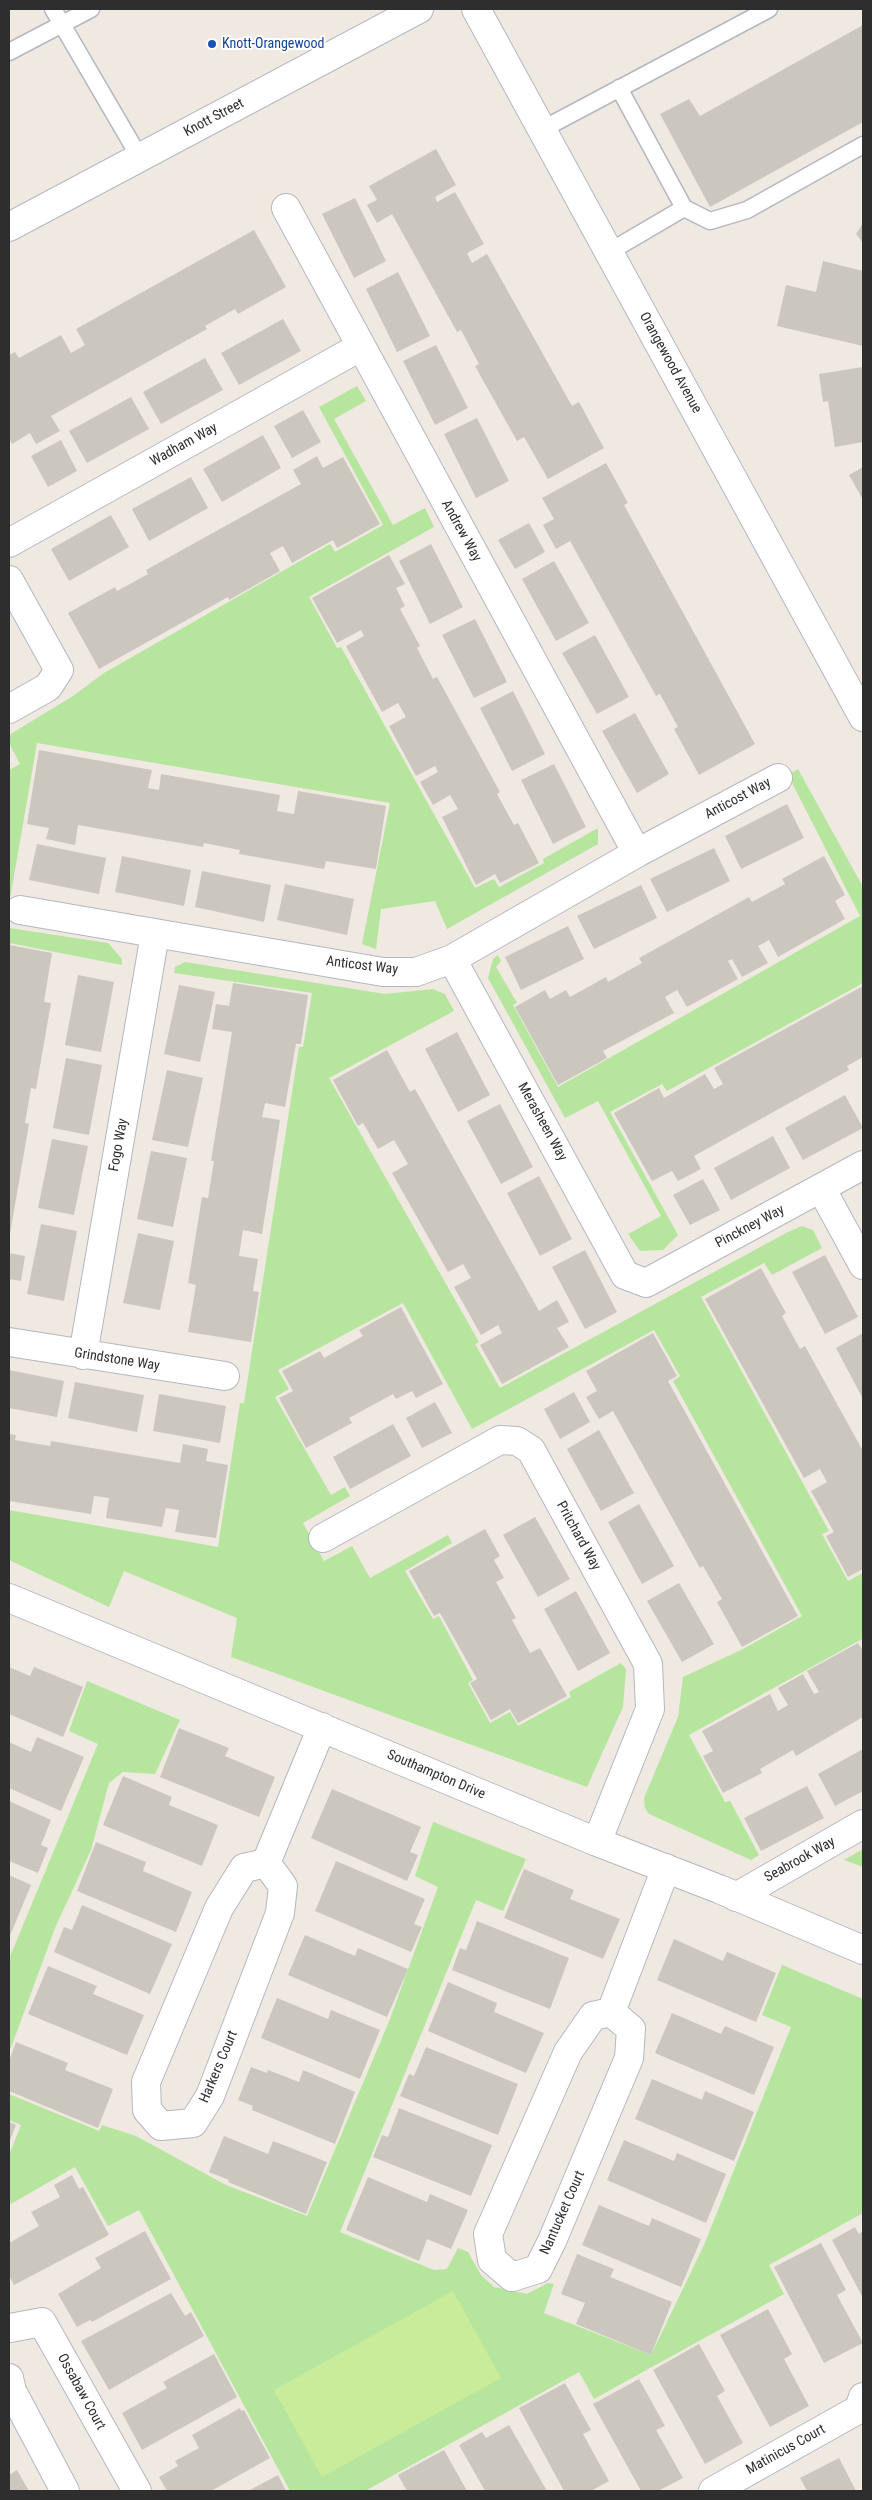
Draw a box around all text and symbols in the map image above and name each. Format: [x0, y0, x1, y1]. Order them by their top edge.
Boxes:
place label: Knott-Orangewood [222, 36, 325, 52]
marker: Knott-Orangewood [206, 38, 218, 50]
street label: Knott Street [181, 95, 247, 141]
street label: Orangewood Avenue [635, 310, 705, 416]
street label: Wadham Way [147, 420, 221, 470]
street label: Andrew Way [437, 497, 485, 565]
street label: Anticost Way [702, 775, 774, 823]
street label: Anticost Way [325, 953, 399, 979]
street label: Merasheen Way [514, 1080, 570, 1164]
street label: Fogo Way [106, 1117, 132, 1173]
street label: Pinckney Way [713, 1202, 787, 1252]
street label: Grindstone Way [73, 1345, 161, 1375]
street label: Pritchard Way [552, 1498, 604, 1574]
street label: Southampton Drive [384, 1747, 488, 1803]
street label: Seabrook Way [762, 1834, 838, 1886]
street label: Harkers Court [196, 2028, 242, 2106]
street label: Nantucket Court [537, 2168, 589, 2258]
street label: Ossabaw Court [53, 2351, 109, 2433]
street label: Matinicus Court [743, 2421, 829, 2479]

